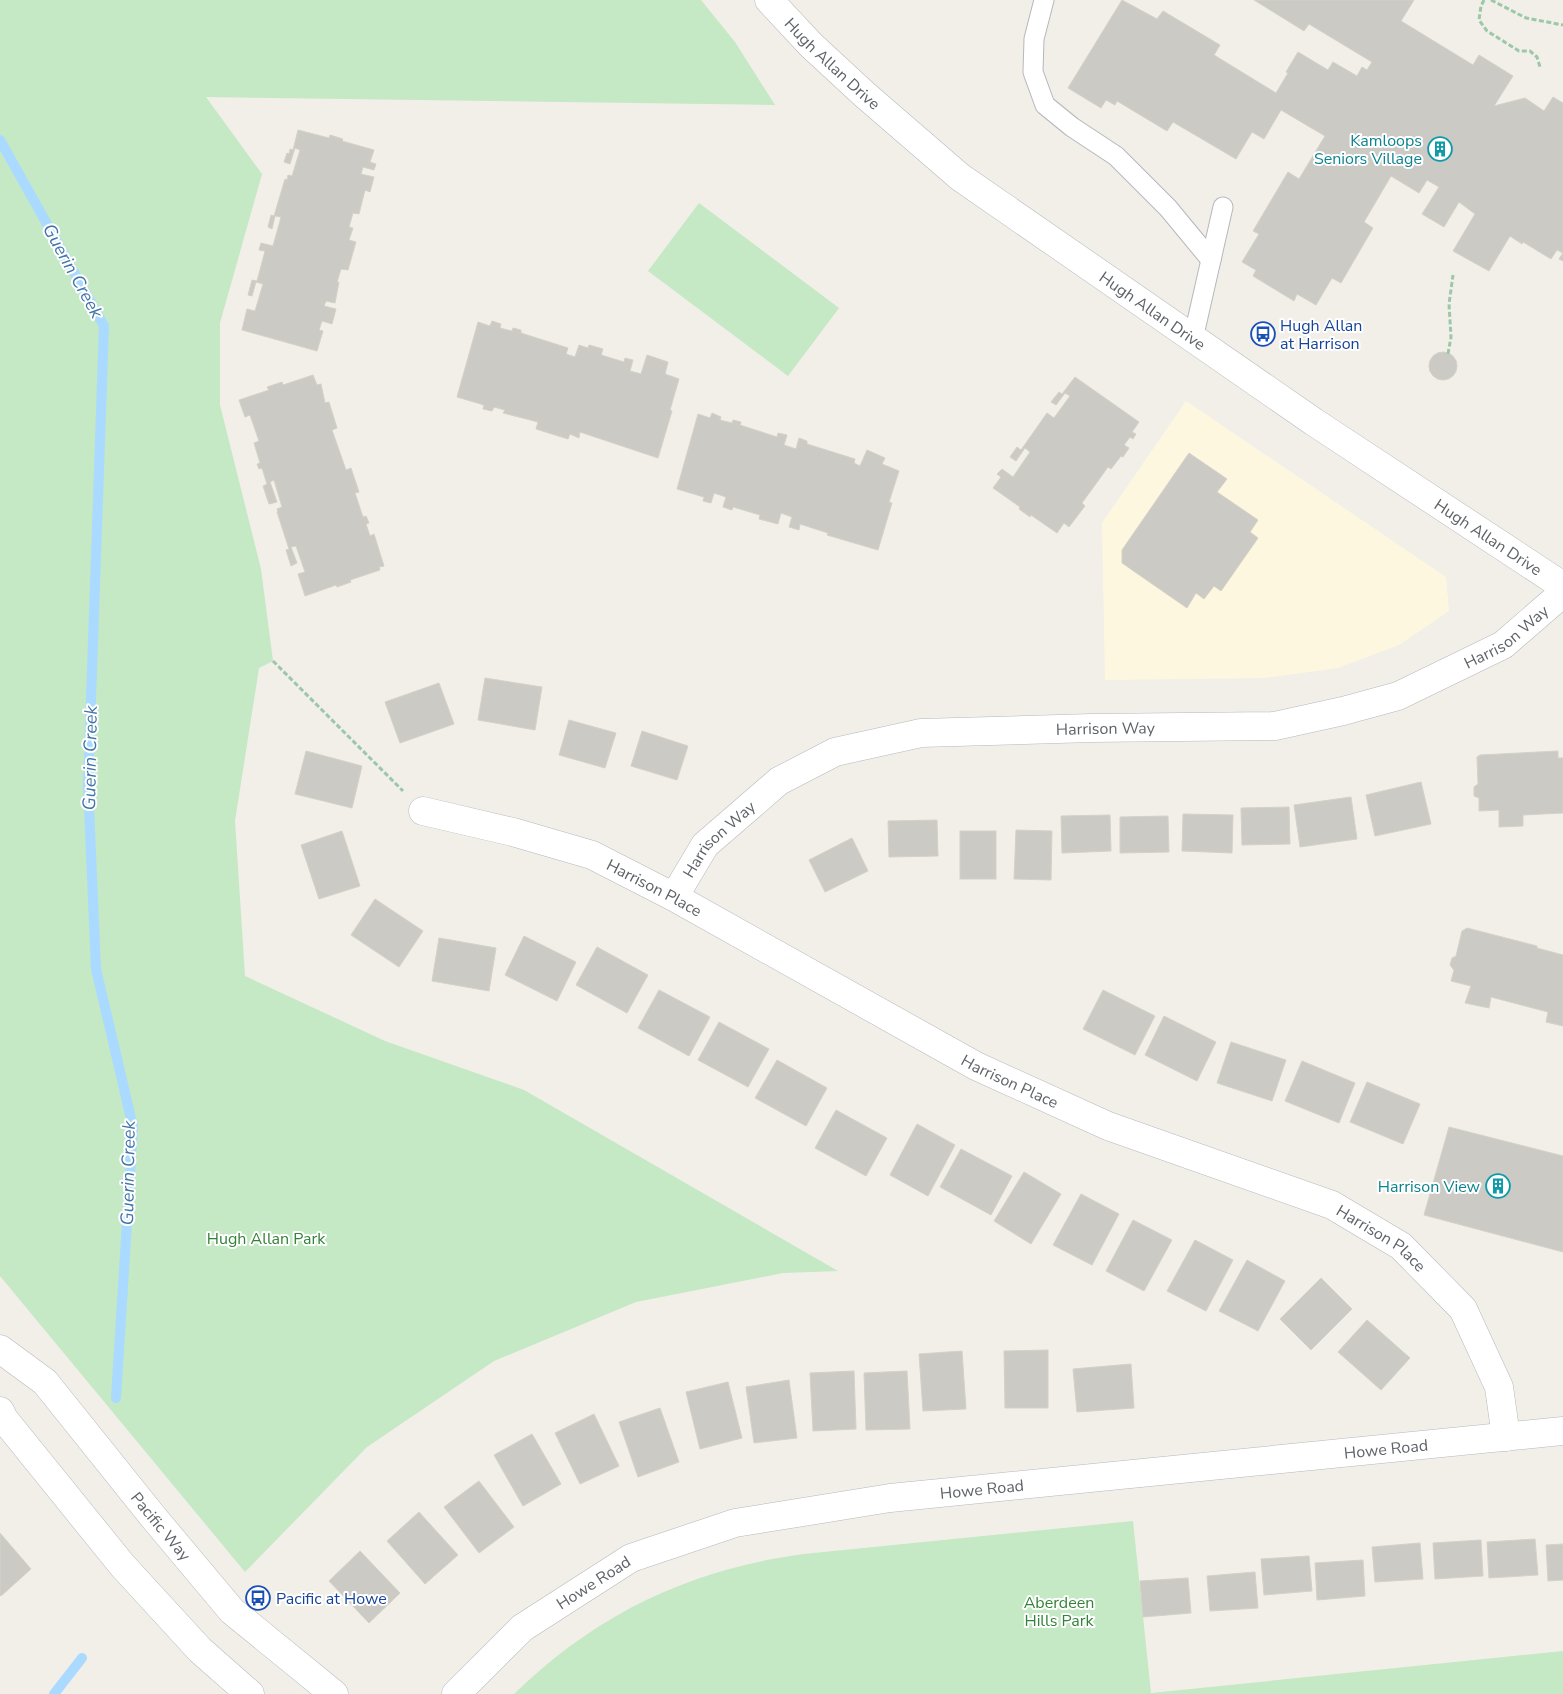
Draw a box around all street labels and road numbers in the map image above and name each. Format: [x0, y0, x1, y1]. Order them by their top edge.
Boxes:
street label: Hugh Allan Drive [779, 13, 885, 115]
street label: Hugh Allan Drive [1095, 267, 1210, 356]
street label: Hugh Allan Drive [1430, 494, 1546, 581]
street label: Harrison Way [1460, 600, 1554, 674]
street label: Harrison Way [1056, 717, 1156, 741]
street label: Harrison Way [678, 796, 761, 882]
street label: Harrison Place [602, 854, 706, 922]
street label: Harrison Place [957, 1050, 1062, 1114]
street label: Harrison Place [1332, 1200, 1430, 1277]
street label: Howe Road [1343, 1435, 1429, 1465]
street label: Howe Road [939, 1475, 1025, 1505]
street label: Pacific Way [125, 1488, 196, 1567]
street label: Howe Road [552, 1551, 635, 1615]

